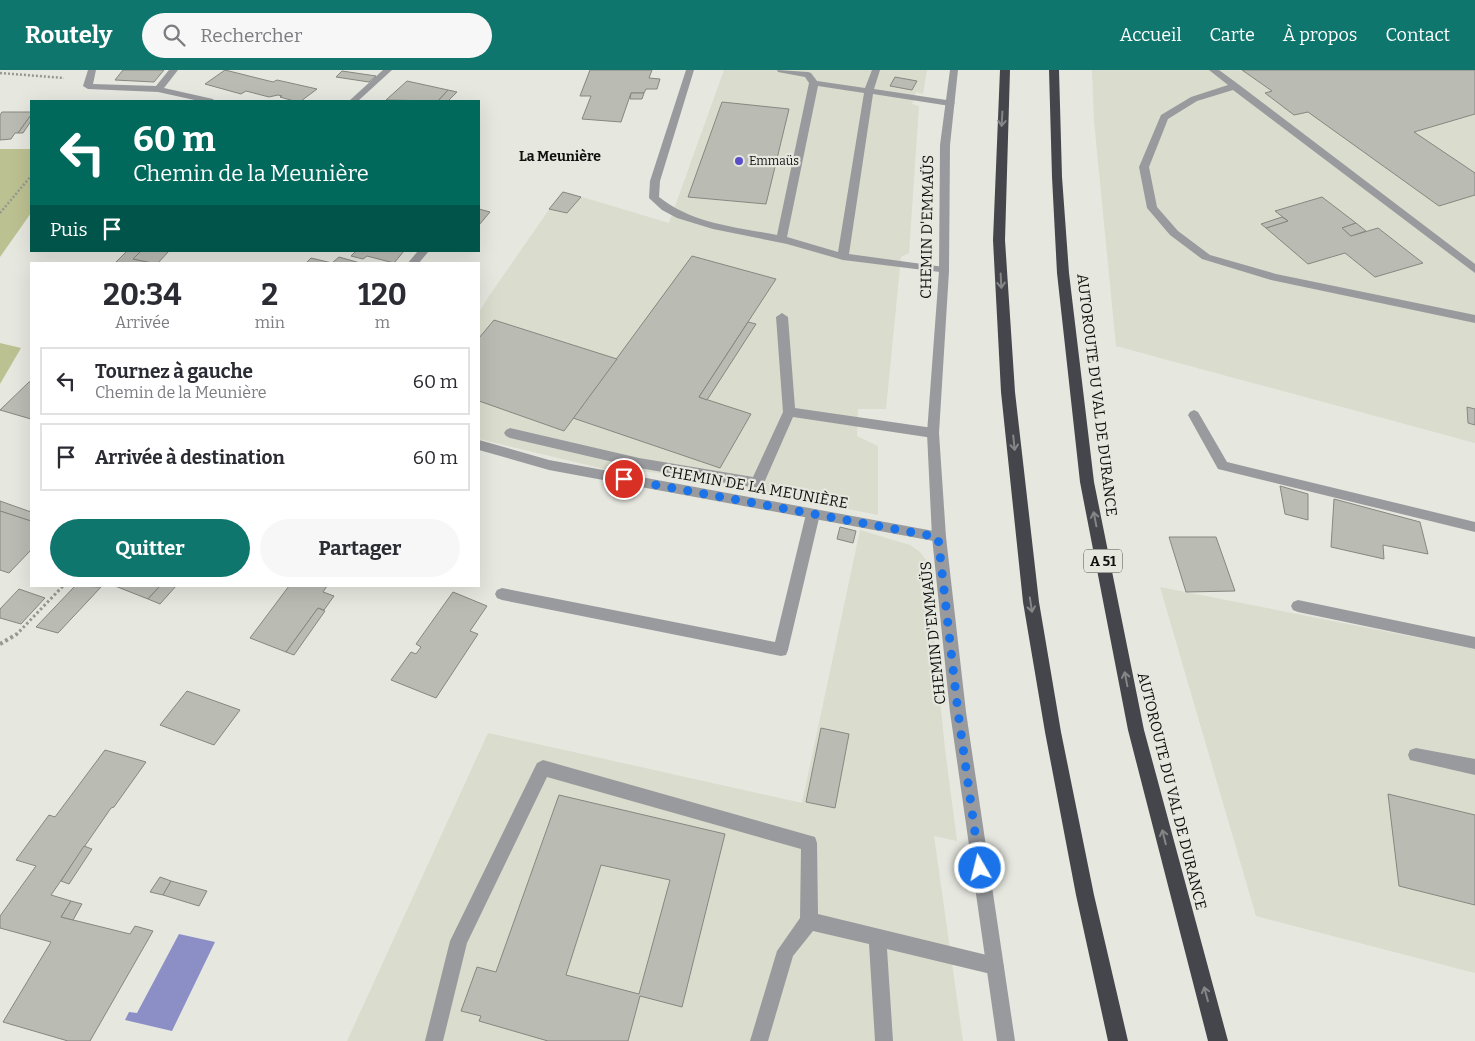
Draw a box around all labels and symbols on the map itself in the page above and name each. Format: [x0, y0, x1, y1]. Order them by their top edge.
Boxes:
one-way arrow [998, 110, 1007, 126]
district label: La Meunière [519, 148, 601, 165]
place label: Emmaüs [749, 154, 799, 168]
marker: Emmaüs [733, 155, 745, 167]
street label: CHEMIN D'EMMAÜS [917, 155, 937, 299]
one-way arrow [996, 273, 1005, 289]
street label: AUTOROUTE DU VAL DE DURANCE [1073, 273, 1121, 517]
one-way arrow [1009, 435, 1018, 451]
pin [603, 458, 645, 500]
street label: CHEMIN DE LA MEUNIÈRE [661, 462, 849, 512]
one-way arrow [1089, 512, 1099, 528]
road number: A 51 [1084, 550, 1122, 572]
street label: CHEMIN D'EMMAÜS [917, 560, 949, 706]
one-way arrow [1027, 596, 1037, 612]
street label: AUTOROUTE DU VAL DE DURANCE [1134, 670, 1210, 912]
one-way arrow [1121, 671, 1131, 687]
one-way arrow [1159, 829, 1168, 845]
position arrow [953, 841, 1005, 893]
one-way arrow [1200, 986, 1210, 1002]

